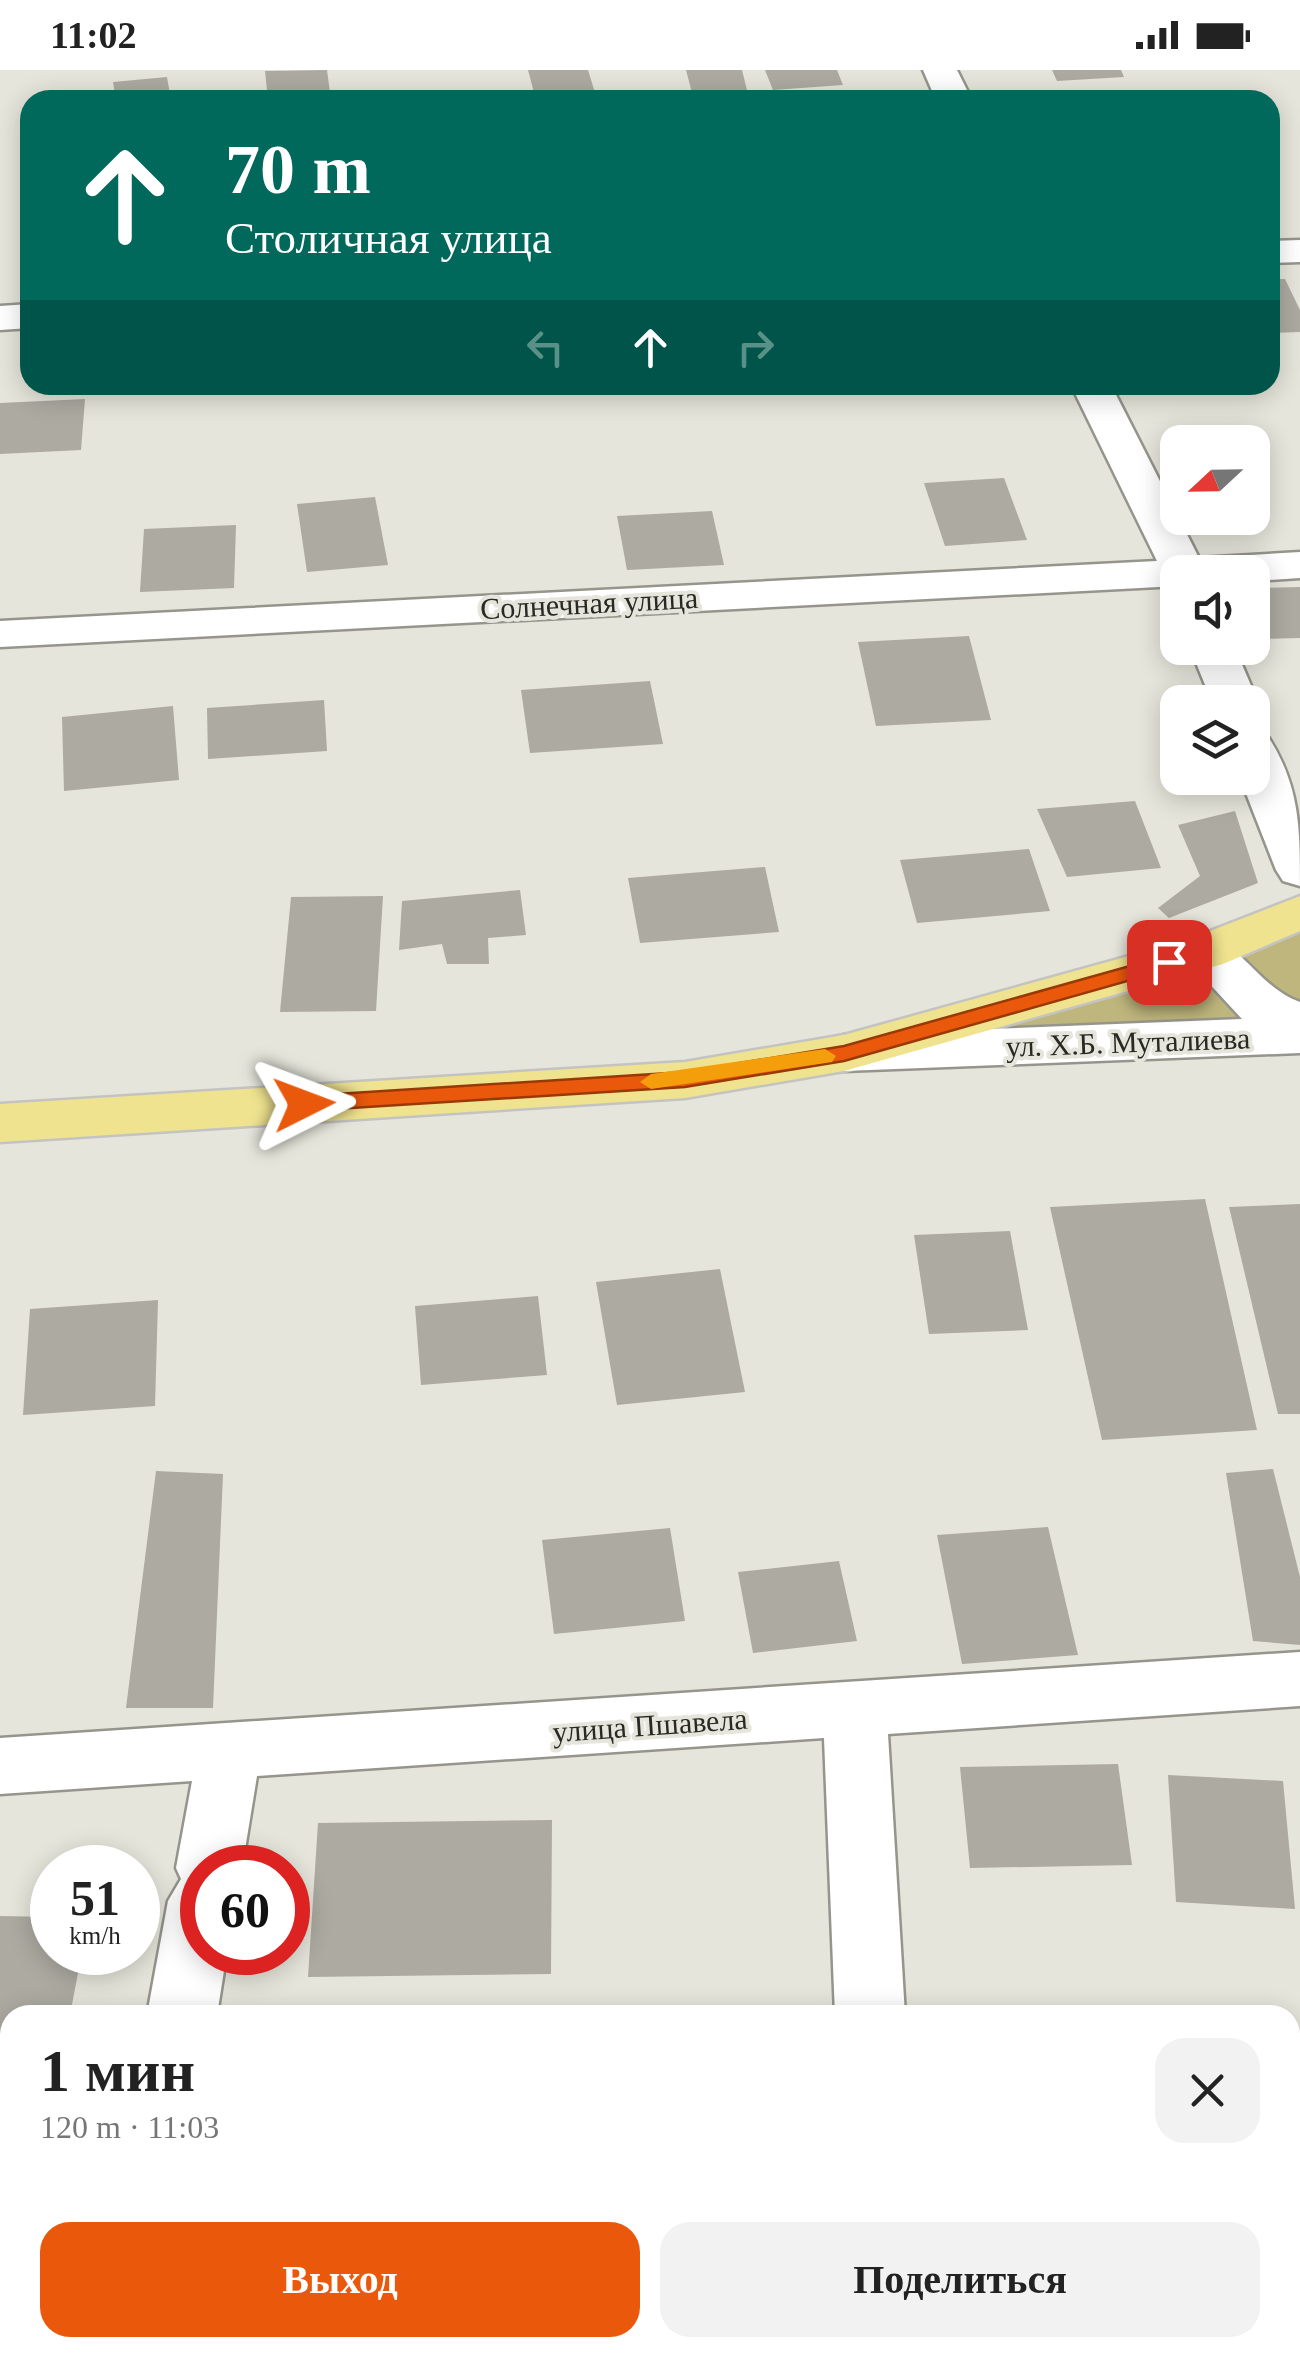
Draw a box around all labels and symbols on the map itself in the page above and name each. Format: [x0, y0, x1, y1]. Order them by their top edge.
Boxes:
north arrow [1160, 425, 1270, 535]
street label: Солнечная улица [479, 581, 699, 625]
pin [1127, 920, 1212, 1005]
street label: ул. Х.Б. Муталиева [1005, 1021, 1251, 1063]
position arrow [252, 1052, 356, 1156]
street label: улица Пшавела [551, 1702, 749, 1748]
speed limit sign: 60 [180, 1845, 310, 1975]

